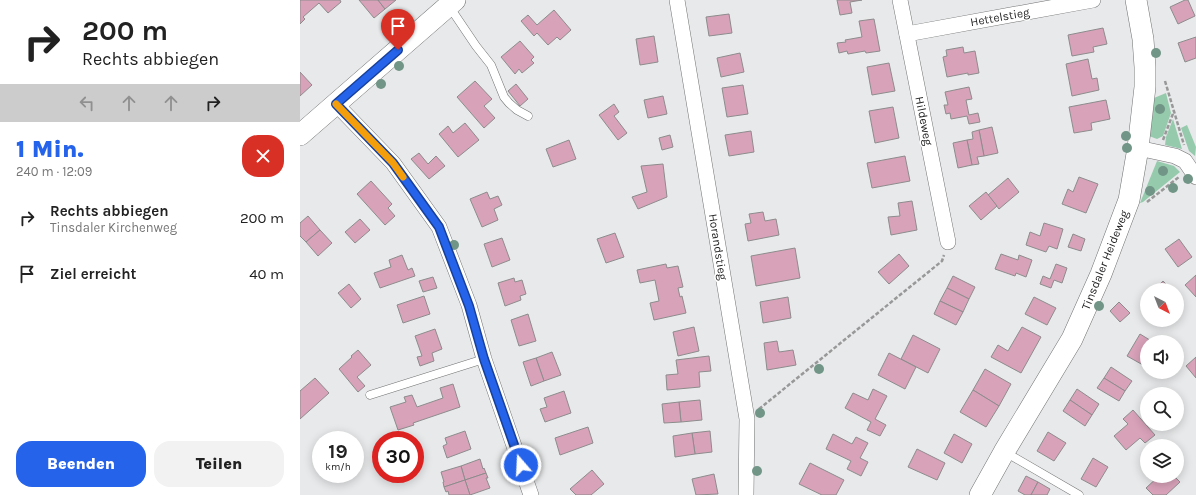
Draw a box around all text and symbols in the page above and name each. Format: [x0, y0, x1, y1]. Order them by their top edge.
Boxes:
street label: Hettelstieg [969, 5, 1031, 29]
pin [381, 9, 415, 50]
text: 200 m [82, 14, 168, 47]
icon: arrive [387, 15, 409, 37]
icon: right [16, 16, 68, 68]
text: Rechts abbiegen [82, 48, 219, 70]
icon: left [76, 92, 98, 114]
icon: ahead [118, 92, 140, 114]
icon: ahead [160, 92, 182, 114]
icon: right [202, 92, 224, 114]
street label: Hildeweg [912, 95, 936, 147]
text: 1 Min. [16, 135, 84, 163]
button: close [242, 135, 284, 177]
text: 240 m · 12:09 [16, 164, 92, 179]
text: Rechts abbiegen [50, 202, 169, 220]
icon: right [16, 207, 38, 229]
street label: Tinsdaler Heideweg [1079, 208, 1131, 312]
text: 200 m [240, 209, 284, 227]
street label: Horandstieg [706, 213, 730, 282]
text: Tinsdaler Kirchenweg [50, 220, 177, 235]
icon: arrive [16, 263, 38, 285]
text: Ziel erreicht [50, 265, 136, 283]
text: 40 m [249, 265, 284, 283]
north arrow [1140, 283, 1184, 327]
map controls [1140, 283, 1184, 483]
button: sound [1140, 335, 1184, 379]
button: search [1140, 387, 1184, 431]
speed limit sign: 30 [372, 431, 424, 483]
button: layers [1140, 439, 1184, 483]
text: 19 [328, 440, 348, 463]
button: Beenden [16, 441, 146, 487]
button: Teilen [154, 441, 284, 487]
position arrow [500, 444, 542, 486]
text: km/h [325, 461, 351, 473]

